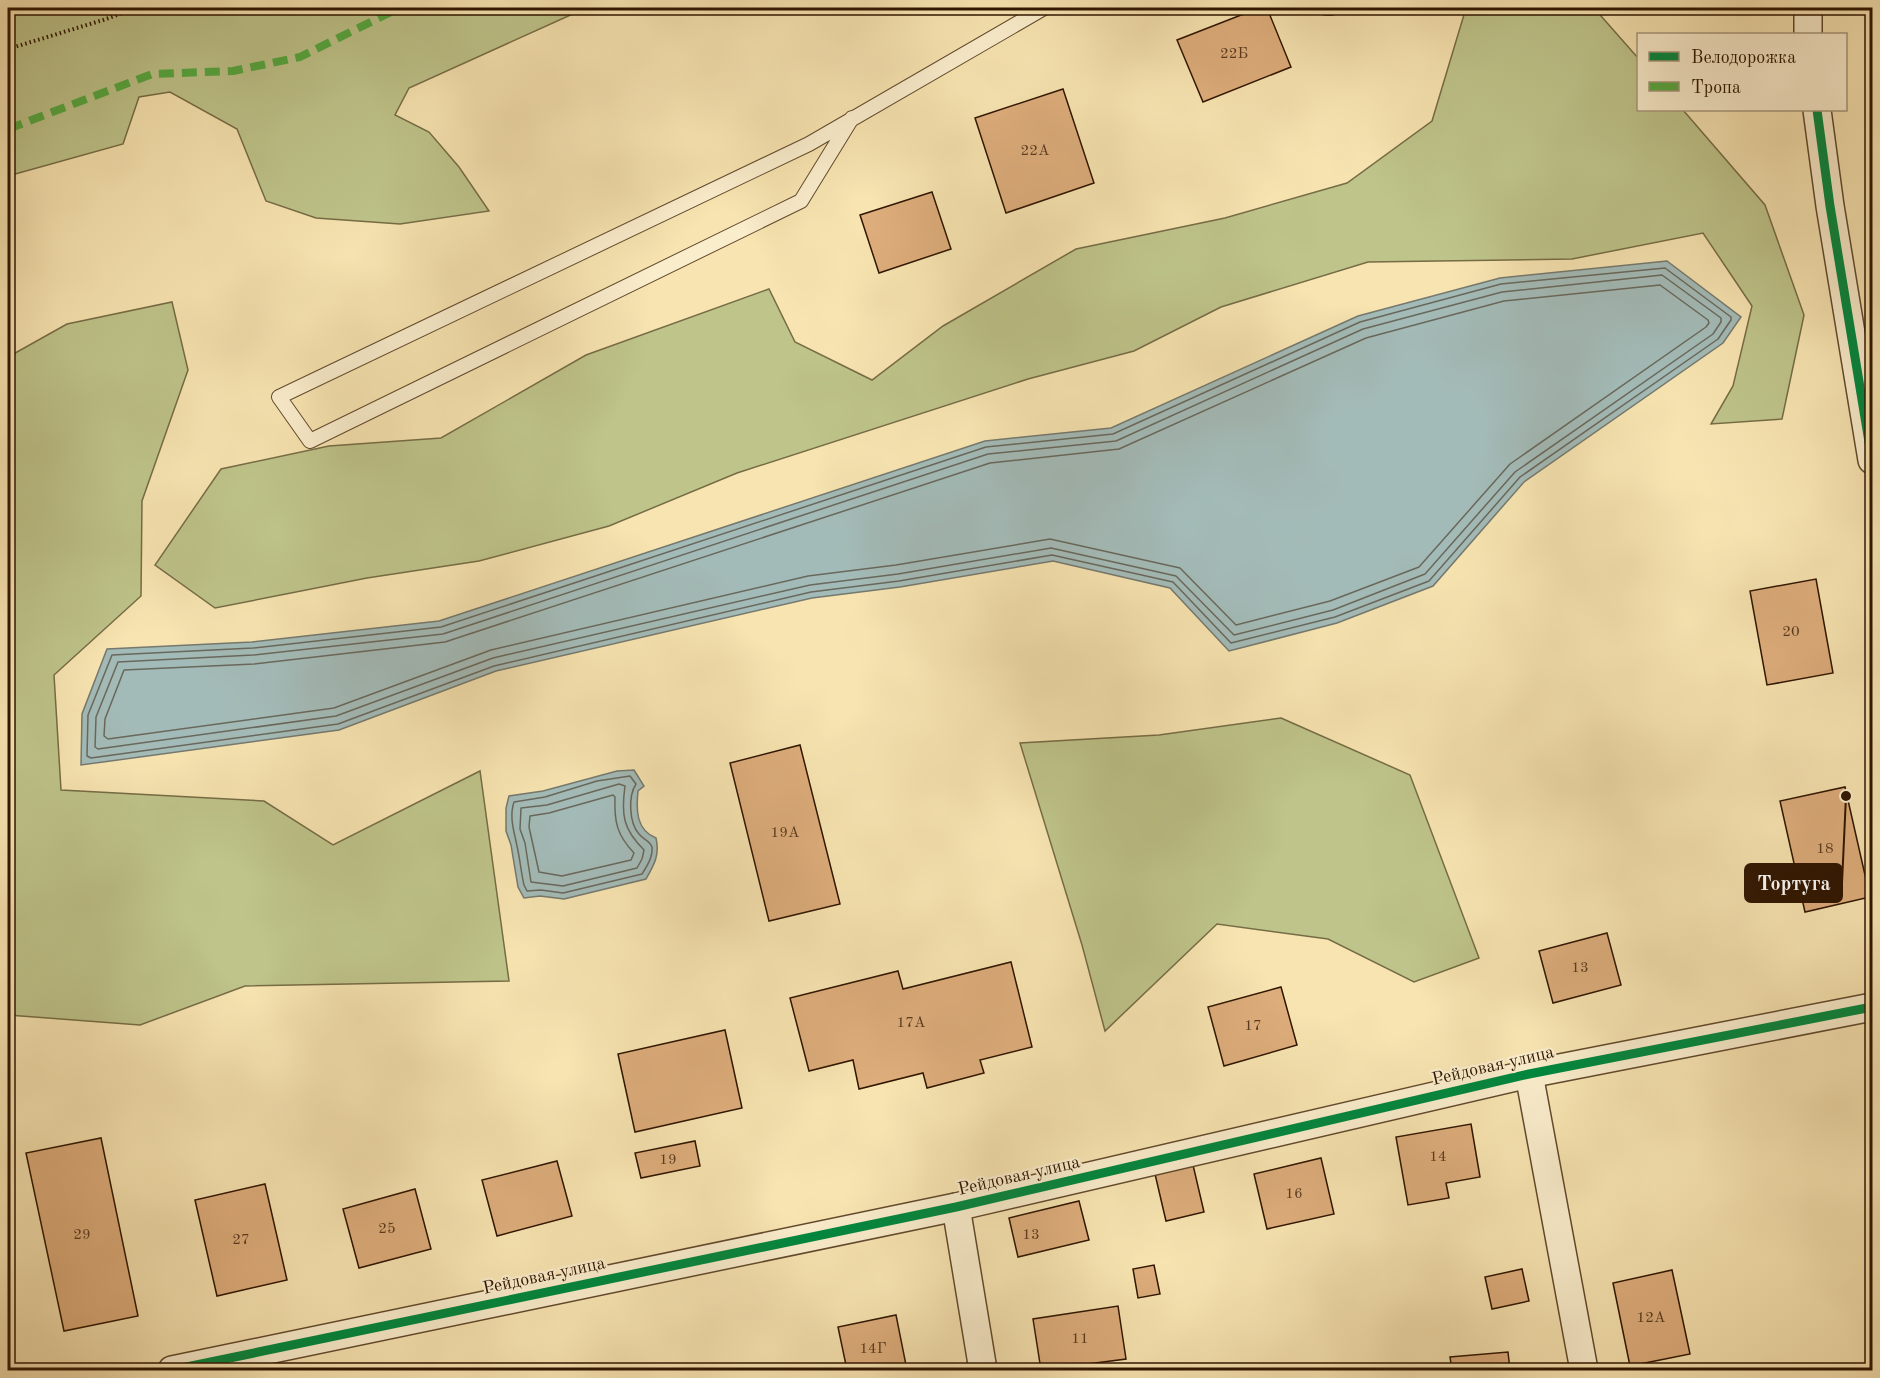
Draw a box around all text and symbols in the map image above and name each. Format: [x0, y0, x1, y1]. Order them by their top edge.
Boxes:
legend [1637, 33, 1847, 111]
house number: 22Б [1220, 47, 1248, 62]
text: Велодорожка [1691, 49, 1796, 67]
text: Тропа [1691, 79, 1741, 97]
house number: 22А [1021, 144, 1050, 159]
house number: 20 [1782, 625, 1800, 640]
house number: 19А [771, 826, 800, 841]
house number: 18 [1816, 842, 1834, 857]
callout: Тортуга [1745, 864, 1842, 902]
text: Тортуга [1757, 875, 1831, 895]
house number: 13 [1571, 961, 1589, 976]
house number: 17А [897, 1016, 926, 1031]
house number: 17 [1244, 1019, 1262, 1034]
street label: Рейдовая улица [1430, 1043, 1556, 1089]
house number: 14 [1429, 1150, 1447, 1165]
house number: 19 [659, 1153, 677, 1168]
street label: Рейдовая улица [956, 1153, 1082, 1199]
house number: 16 [1285, 1187, 1303, 1202]
house number: 25 [378, 1222, 396, 1237]
house number: 29 [73, 1228, 91, 1243]
house number: 13 [1022, 1228, 1040, 1243]
house number: 27 [232, 1233, 250, 1248]
street label: Рейдовая улица [481, 1254, 607, 1298]
house number: 12А [1637, 1311, 1666, 1326]
house number: 11 [1071, 1332, 1089, 1347]
house number: 14Г [859, 1342, 887, 1357]

